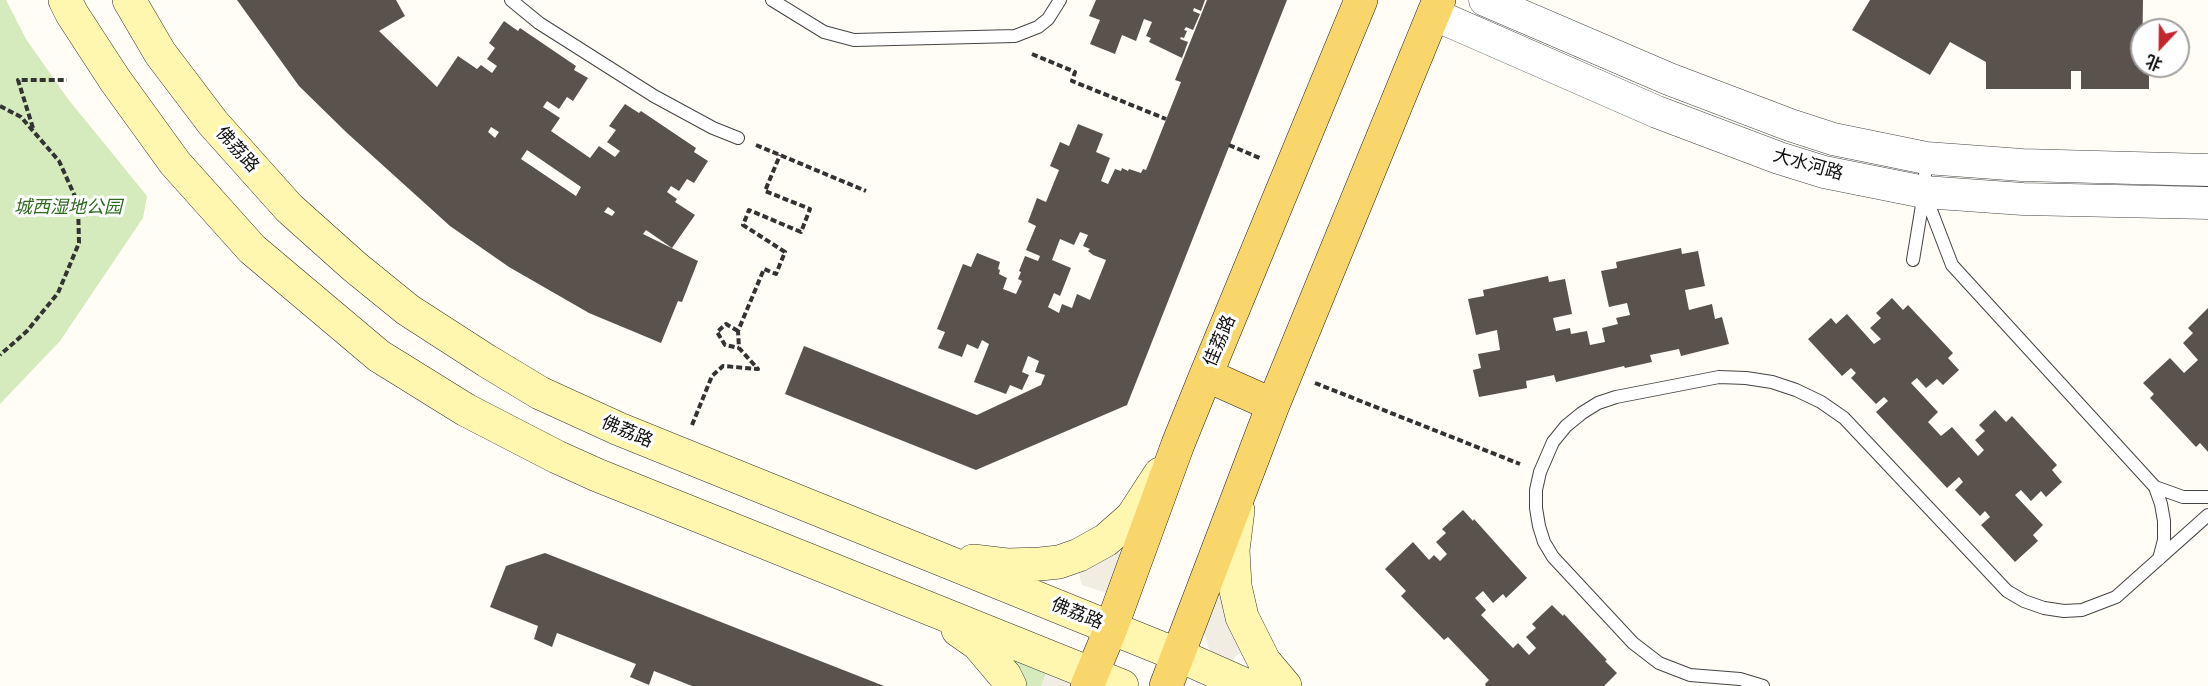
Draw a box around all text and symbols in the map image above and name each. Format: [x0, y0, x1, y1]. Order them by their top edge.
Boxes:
north arrow [2130, 18, 2190, 78]
text: 北 [2143, 51, 2165, 75]
street label: 佛荔路 [211, 123, 263, 177]
street label: 大水河路 [1770, 145, 1846, 185]
park label: 城西湿地公园 [14, 197, 122, 219]
street label: 佳荔路 [1200, 312, 1240, 370]
street label: 佛荔路 [598, 412, 656, 452]
street label: 佛荔路 [1048, 594, 1106, 634]

